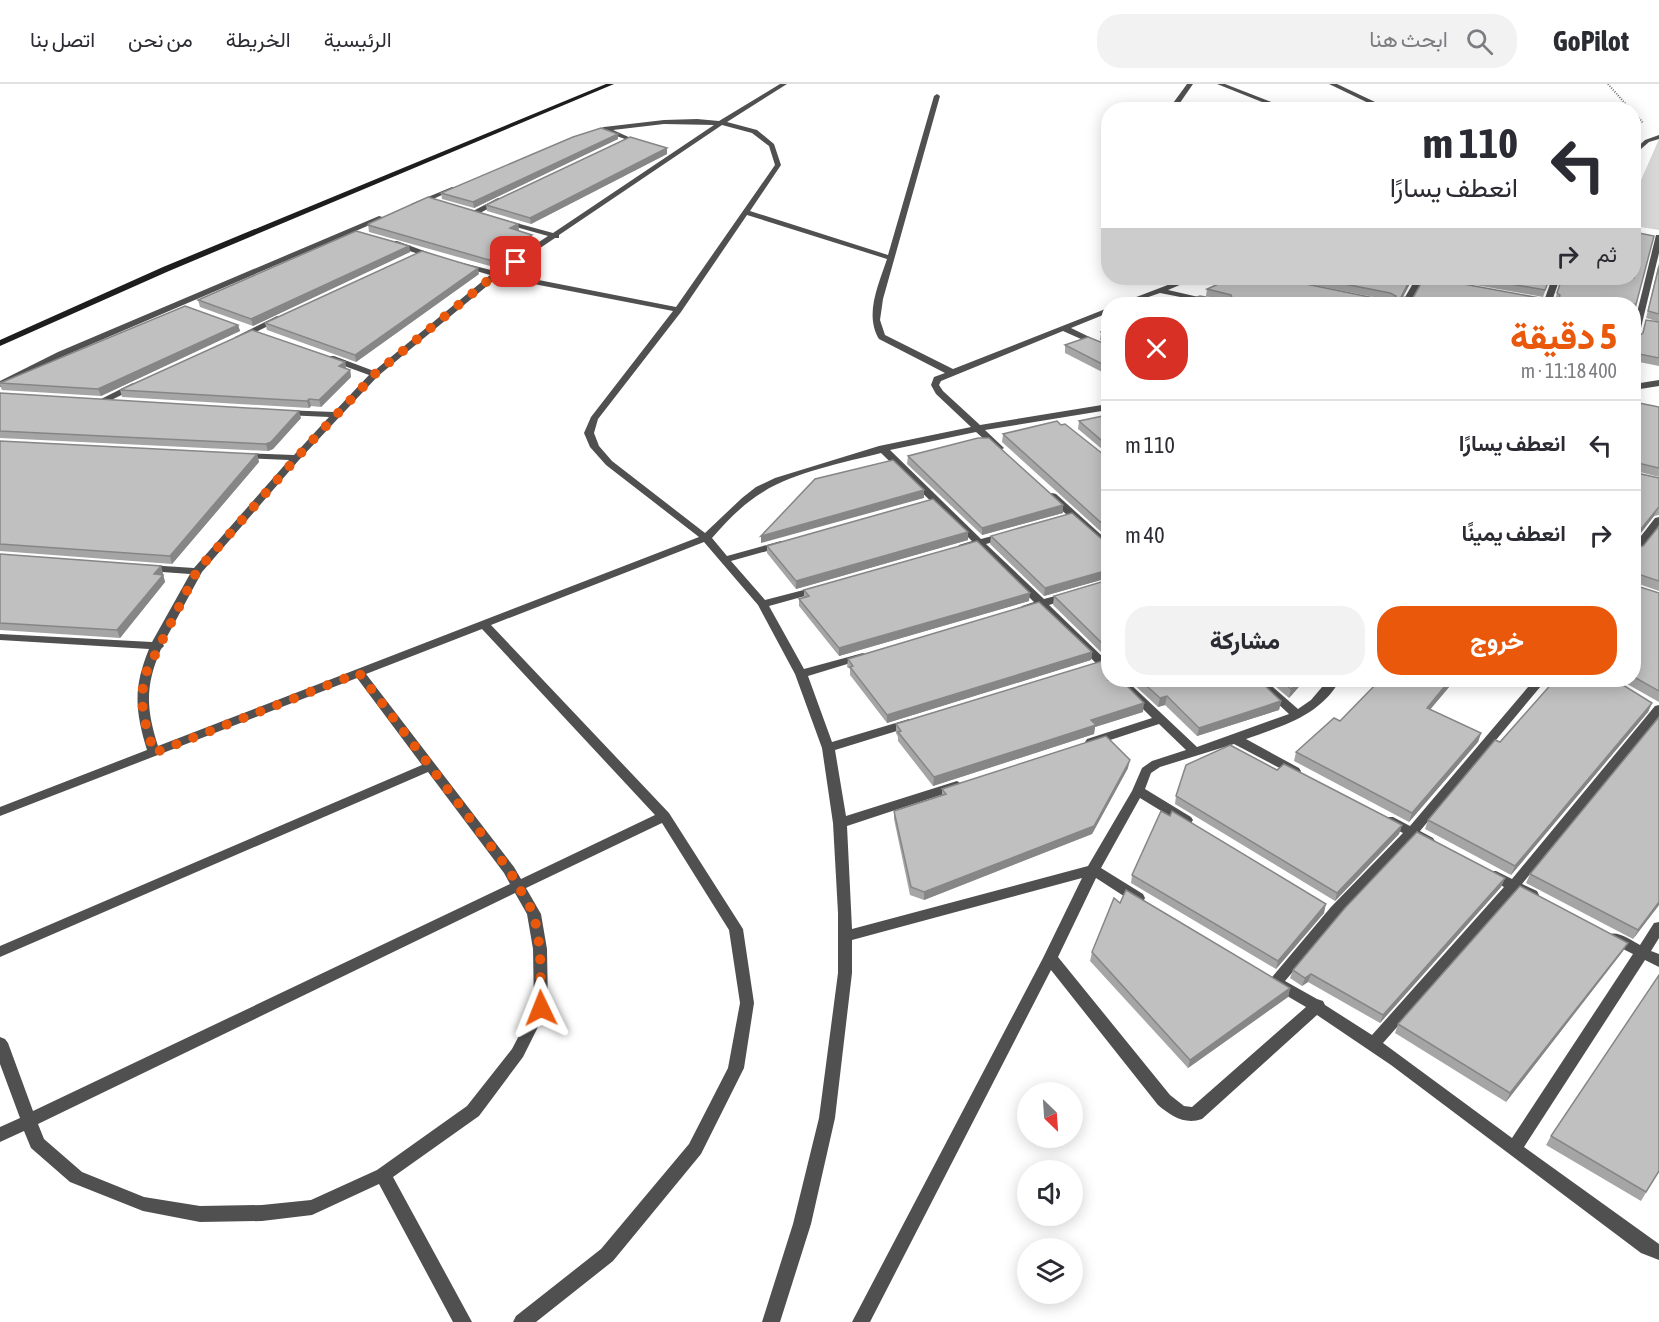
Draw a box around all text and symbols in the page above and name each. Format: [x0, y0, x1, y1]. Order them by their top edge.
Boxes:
search box [1097, 14, 1517, 68]
icon: search [1463, 25, 1496, 58]
text: GoPilot [1553, 25, 1629, 57]
text: ابحث هنا [1369, 26, 1448, 52]
text: اتصل بنا [30, 27, 95, 51]
text: من نحن [128, 27, 193, 51]
text: الخريطة [226, 27, 291, 51]
text: الرئيسية [324, 27, 392, 51]
text: 110 m [1423, 119, 1518, 167]
icon: left [1539, 126, 1617, 204]
text: انعطف يسارًا [1390, 172, 1518, 203]
pin [490, 236, 541, 287]
icon: right [1551, 240, 1584, 273]
text: ثم [1596, 241, 1617, 267]
icon: arrive [499, 245, 532, 278]
text: 5 دقيقة [1510, 315, 1617, 357]
button: close [1125, 317, 1188, 380]
text: 400 m · 11:18 [1521, 359, 1617, 382]
icon: left [1584, 429, 1617, 462]
text: انعطف يسارًا [1459, 430, 1566, 456]
text: 110 m [1125, 432, 1175, 458]
icon: right [1584, 519, 1617, 552]
text: انعطف يمينًا [1462, 520, 1566, 546]
text: 40 m [1125, 522, 1165, 548]
button: مشاركة [1125, 606, 1365, 675]
button: خروج [1377, 606, 1617, 675]
position arrow [509, 976, 573, 1040]
north arrow [1017, 1082, 1083, 1148]
map controls [1017, 1082, 1083, 1304]
button: sound [1017, 1160, 1083, 1226]
button: layers [1017, 1238, 1083, 1304]

